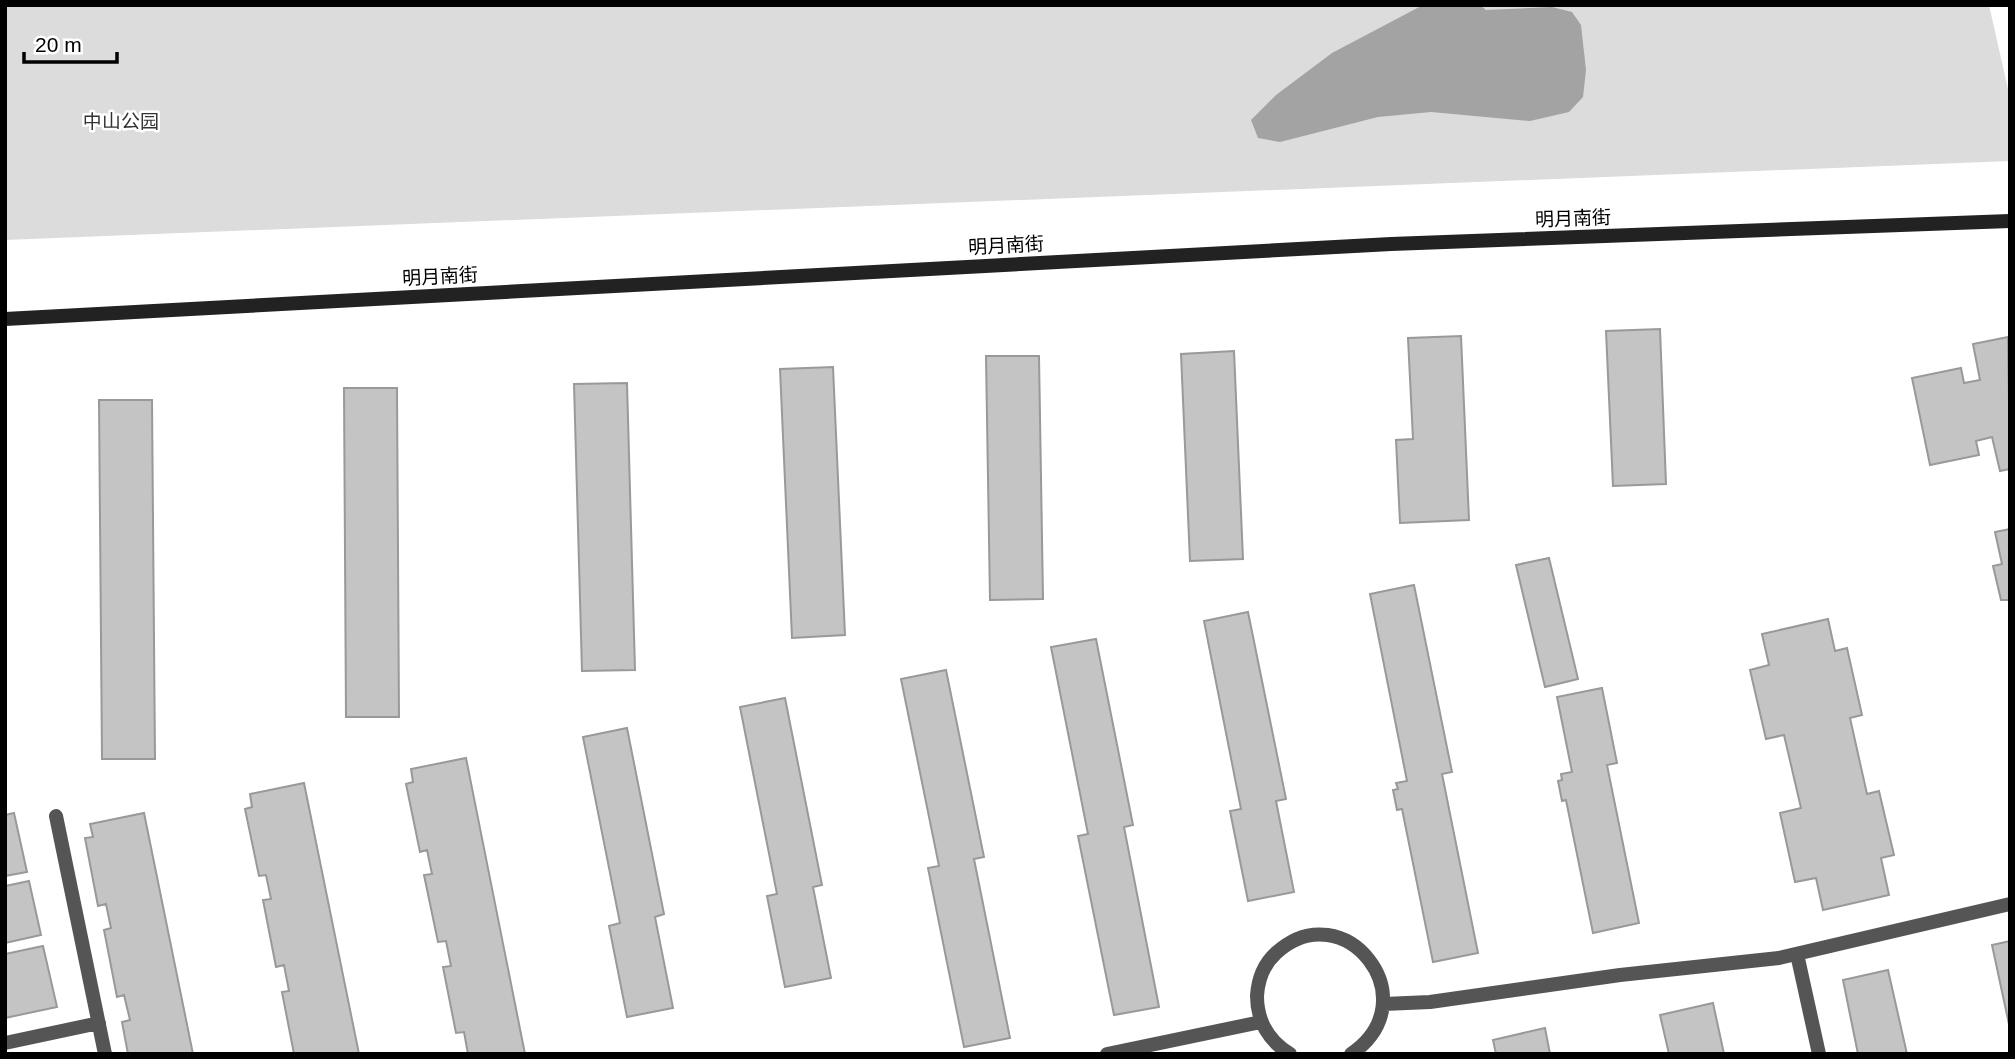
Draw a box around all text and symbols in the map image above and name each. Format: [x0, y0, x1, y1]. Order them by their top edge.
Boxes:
scale bar [24, 21, 117, 65]
text: 20 m [35, 33, 82, 56]
park label: 中山公园 [83, 111, 159, 132]
street label: 明月南街 [1535, 207, 1611, 230]
street label: 明月南街 [968, 233, 1045, 258]
street label: 明月南街 [402, 264, 479, 289]

